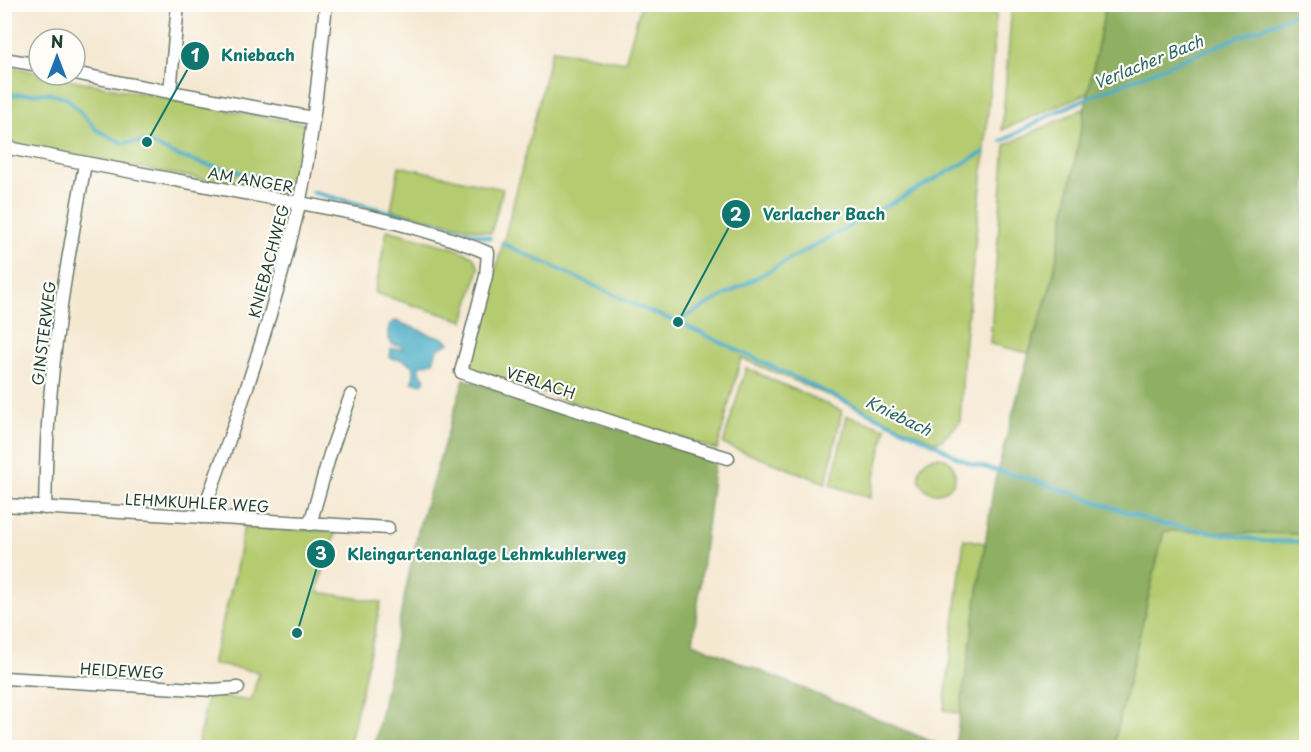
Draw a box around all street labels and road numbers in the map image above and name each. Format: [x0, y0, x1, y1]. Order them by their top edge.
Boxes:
street label: AM ANGER [206, 160, 296, 198]
street label: KNIEBACHWEG [242, 202, 294, 320]
street label: GINSTERWEG [25, 279, 61, 387]
street label: VERLACH [503, 360, 579, 404]
street label: LEHMKUHLER WEG [124, 487, 270, 517]
street label: HEIDEWEG [79, 656, 165, 684]

